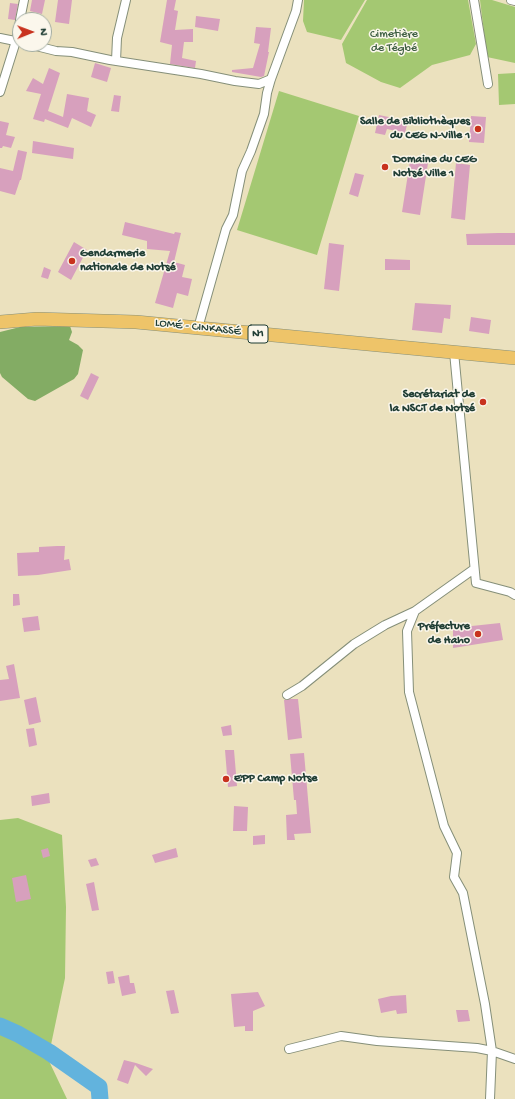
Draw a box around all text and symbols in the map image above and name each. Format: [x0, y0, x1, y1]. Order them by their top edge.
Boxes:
north arrow [12, 12, 52, 52]
text: N [37, 28, 49, 36]
park label: Cimetière de Tégbé [370, 28, 418, 56]
place label: Salle de Bibliothèques du CEG N-Ville 1 [360, 115, 470, 143]
marker: Salle de Bibliothèques du CEG N-Ville 1 [473, 124, 483, 134]
place label: Domaine du CEG Notsé Ville 1 [393, 153, 477, 181]
marker: Domaine du CEG Notsé Ville 1 [380, 162, 390, 172]
place label: Gendarmerie nationale de Notsé [80, 247, 176, 275]
marker: Gendarmerie nationale de Notsé [67, 256, 77, 266]
street label: LOMÉ - CINKASSÉ [154, 316, 242, 340]
road number: N1 [248, 325, 268, 343]
place label: Secrétariat de la NSCT de Notsé [390, 388, 475, 416]
marker: Secrétariat de la NSCT de Notsé [478, 397, 488, 407]
place label: Préfecture de Haho [418, 620, 470, 648]
marker: Préfecture de Haho [473, 629, 483, 639]
place label: EPP Camp Notse [234, 772, 318, 786]
marker: EPP Camp Notse [221, 774, 231, 784]

